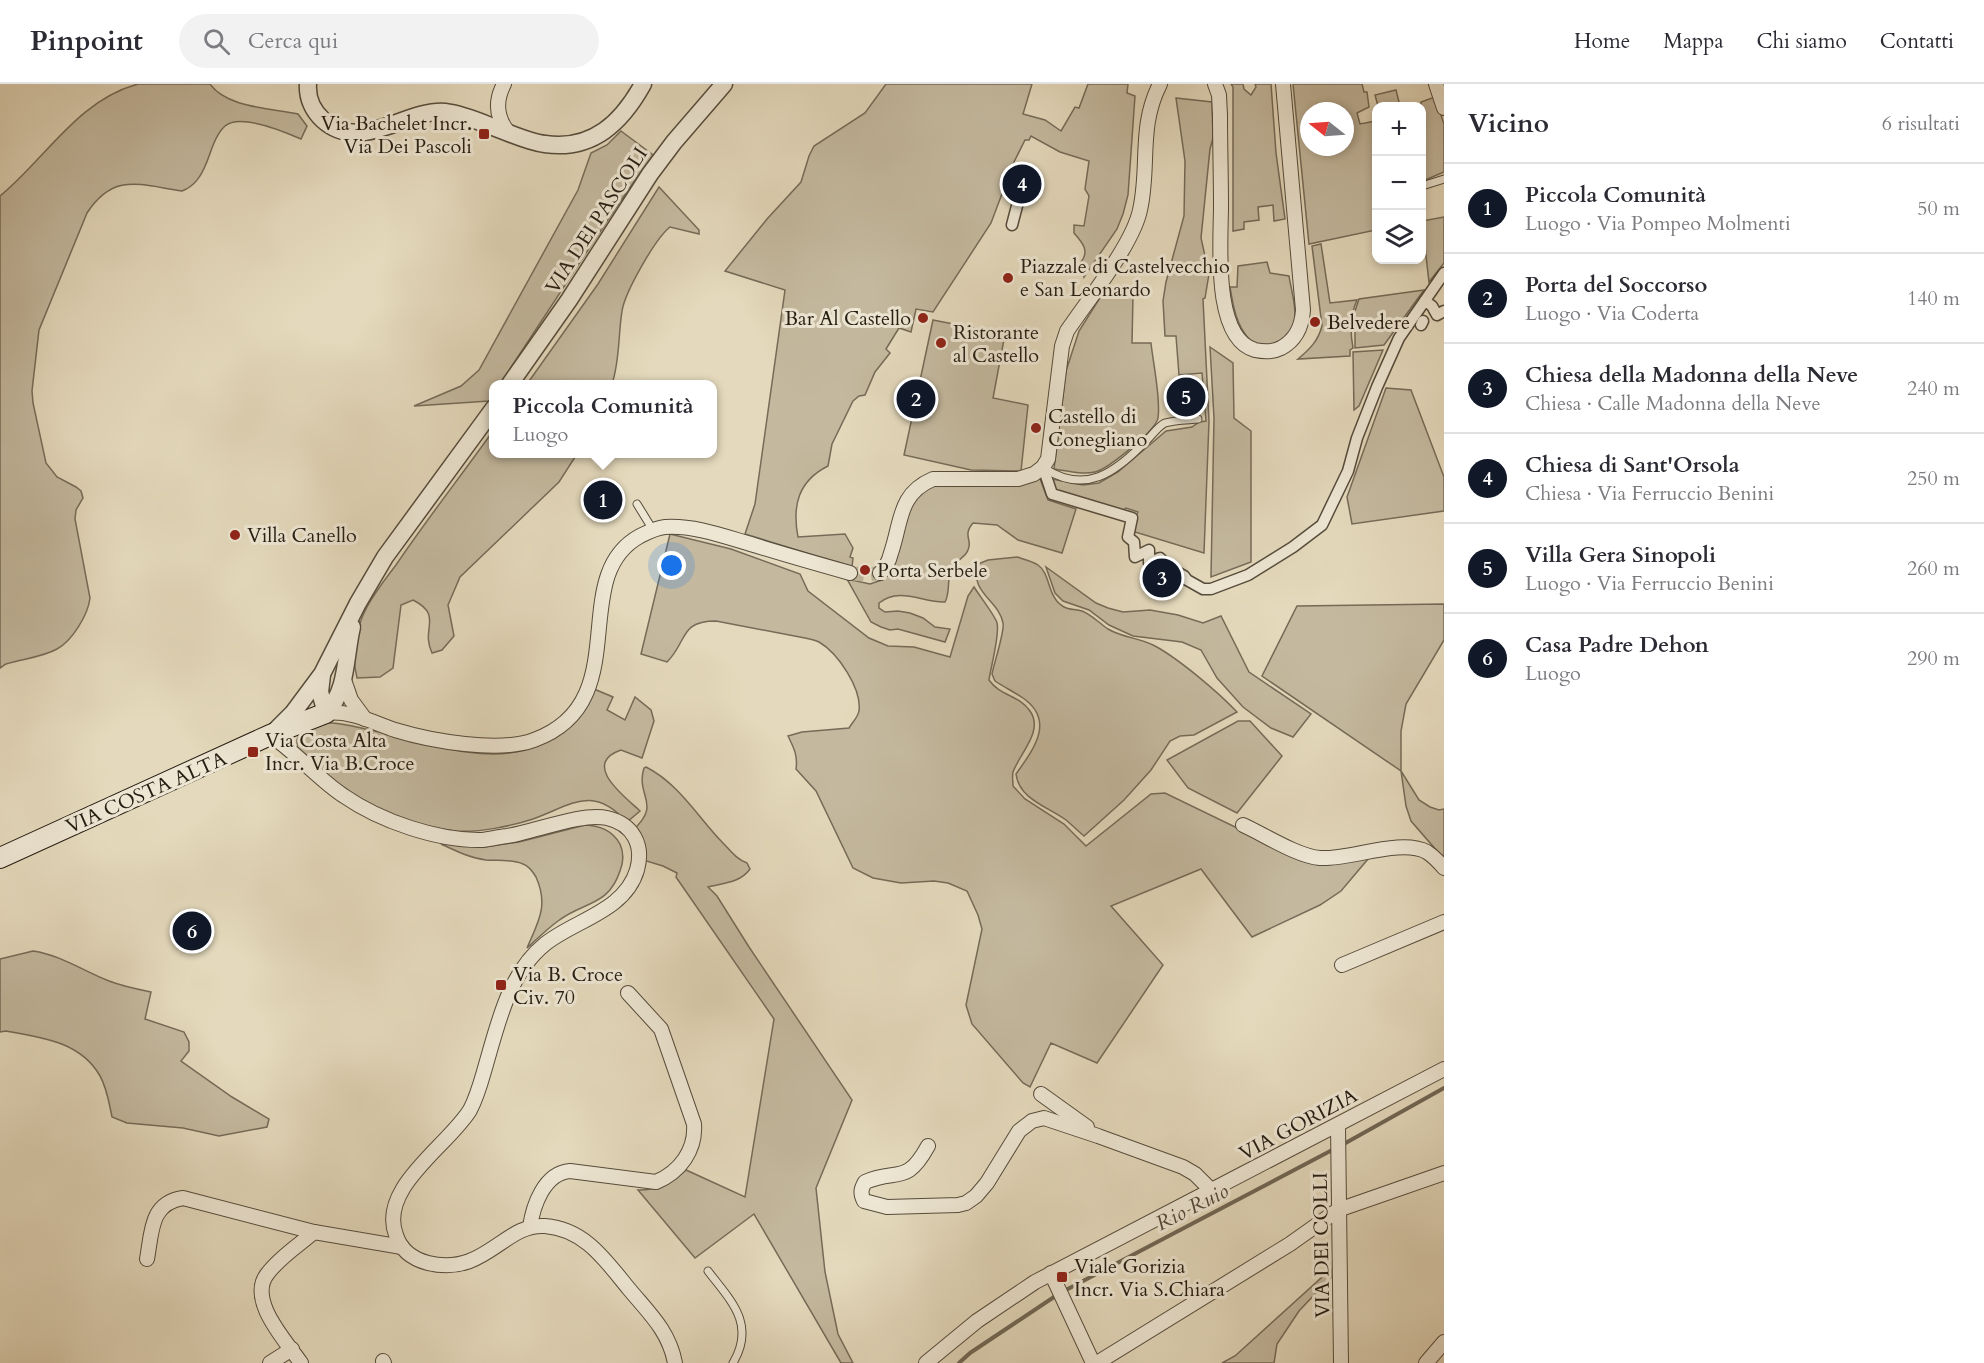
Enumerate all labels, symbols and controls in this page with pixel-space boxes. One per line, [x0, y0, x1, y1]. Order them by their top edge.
search box [179, 14, 599, 68]
text: Pinpoint [30, 22, 143, 60]
icon: search [200, 25, 233, 58]
text: Cerca qui [248, 26, 338, 56]
text: Home [1574, 27, 1630, 56]
text: Mappa [1663, 27, 1724, 56]
text: Chi siamo [1757, 27, 1847, 56]
text: Contatti [1880, 27, 1954, 56]
north arrow [1300, 102, 1354, 156]
map controls [1372, 102, 1426, 264]
button: + [1372, 102, 1426, 156]
text: Vicino [1468, 106, 1549, 141]
place label: Via Bachelet Incr. Via Dei Pascoli [321, 110, 472, 160]
text: 6 risultati [1882, 110, 1960, 137]
marker: Via Bachelet Incr. Via Dei Pascoli [477, 127, 491, 141]
street label: VIA DEI PASCOLI [539, 142, 654, 299]
button: − [1372, 156, 1426, 210]
pin: 4 [1002, 162, 1042, 206]
text: Piccola Comunità [1525, 180, 1706, 210]
text: 1 [1482, 195, 1493, 222]
text: 50 m [1917, 195, 1960, 222]
button: layers [1372, 210, 1426, 264]
text: Luogo · Via Pompeo Molmenti [1525, 210, 1791, 237]
place label: Piazzale di Castelvecchio e San Leonardo [1020, 253, 1230, 303]
text: Porta del Soccorso [1525, 270, 1707, 300]
marker: Piazzale di Castelvecchio e San Leonardo [1001, 271, 1015, 285]
text: 2 [1482, 285, 1493, 312]
text: 140 m [1907, 285, 1960, 312]
text: Luogo · Via Coderta [1525, 300, 1699, 327]
place label: Bar Al Castello [784, 305, 911, 332]
place label: Belvedere [1327, 309, 1410, 336]
marker: Bar Al Castello [916, 311, 930, 325]
marker: Belvedere [1308, 315, 1322, 329]
place label: Ristorante al Castello [953, 319, 1039, 369]
marker: Ristorante al Castello [934, 336, 948, 350]
text: Chiesa della Madonna della Neve [1525, 360, 1858, 390]
pin: 5 [1166, 374, 1206, 420]
text: 3 [1482, 375, 1493, 402]
text: 240 m [1907, 375, 1960, 402]
pin: 2 [896, 376, 936, 422]
popup [489, 380, 717, 458]
text: Chiesa · Calle Madonna della Neve [1525, 390, 1821, 417]
text: Piccola Comunità [512, 391, 694, 421]
place label: Castello di Conegliano [1048, 403, 1147, 453]
text: Luogo [512, 421, 568, 448]
marker: Castello di Conegliano [1029, 421, 1043, 435]
text: Chiesa di Sant'Orsola [1525, 450, 1740, 480]
text: 4 [1482, 465, 1493, 492]
text: 250 m [1907, 465, 1960, 492]
pin: 1 [584, 478, 622, 522]
text: Chiesa · Via Ferruccio Benini [1525, 480, 1774, 507]
place label: Villa Canello [247, 522, 357, 549]
marker: Villa Canello [228, 528, 242, 542]
text: Villa Gera Sinopoli [1525, 540, 1716, 570]
your location [657, 551, 686, 580]
text: 5 [1482, 555, 1493, 582]
text: 260 m [1907, 555, 1960, 582]
pin: 3 [1142, 556, 1182, 600]
place label: Porta Serbele [877, 557, 988, 584]
marker: Porta Serbele [858, 563, 872, 577]
text: Luogo · Via Ferruccio Benini [1525, 570, 1774, 597]
text: Casa Padre Dehon [1525, 630, 1709, 660]
text: 6 [1482, 645, 1493, 672]
text: 290 m [1907, 645, 1960, 672]
text: Luogo [1525, 660, 1581, 687]
place label: Via Costa Alta Incr. Via B.Croce [265, 727, 415, 777]
street label: VIA COSTA ALTA [62, 745, 232, 840]
marker: Via Costa Alta Incr. Via B.Croce [246, 745, 260, 759]
pin: 6 [172, 908, 212, 954]
place label: Via B. Croce Civ. 70 [513, 961, 623, 1011]
marker: Via B. Croce Civ. 70 [494, 978, 508, 992]
street label: VIA GORIZIA [1234, 1082, 1363, 1167]
street label: VIA DEI COLLI [1307, 1172, 1336, 1318]
water label: Rio Ruio [1151, 1177, 1234, 1238]
place label: Viale Gorizia Incr. Via S.Chiara [1074, 1253, 1225, 1303]
marker: Viale Gorizia Incr. Via S.Chiara [1055, 1270, 1069, 1284]

